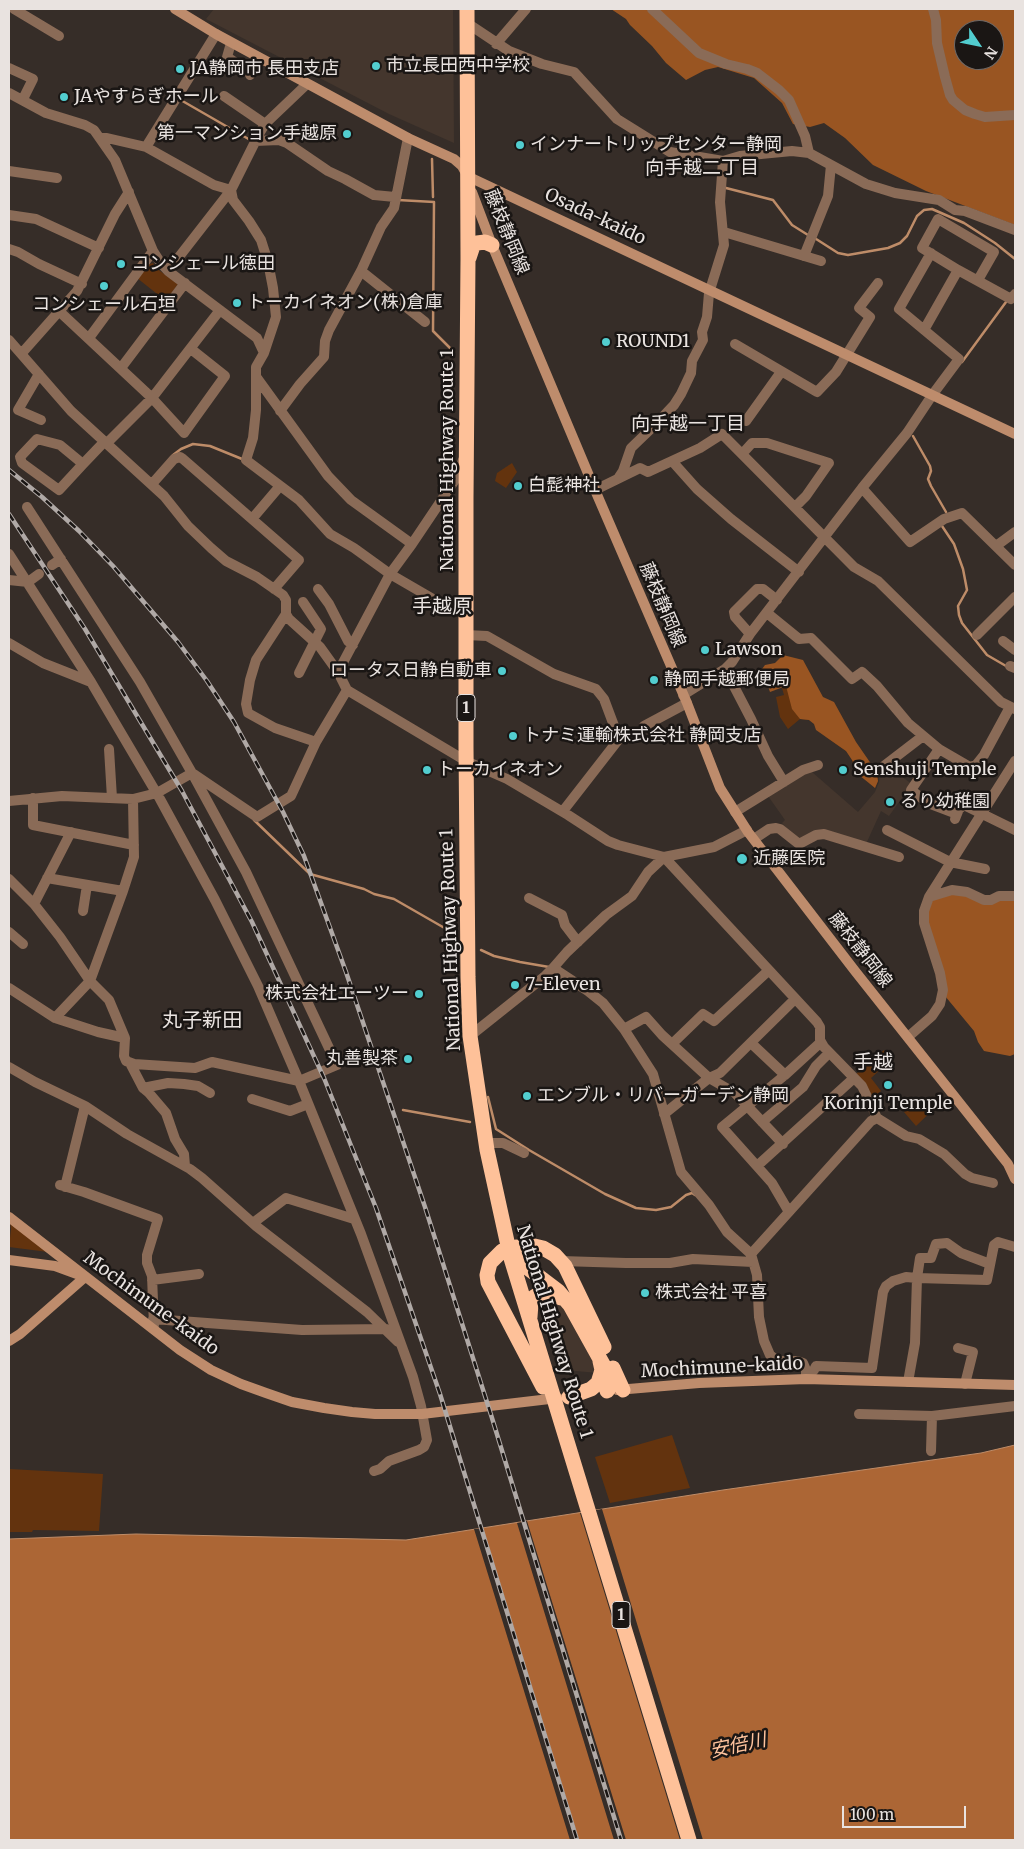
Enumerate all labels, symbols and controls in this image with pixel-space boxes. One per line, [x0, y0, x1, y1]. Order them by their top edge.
north arrow [954, 20, 1004, 70]
text: N [980, 43, 1001, 62]
place label: 市立長田西中学校 [386, 55, 530, 77]
place label: JA静岡市 長田支店 [190, 58, 339, 80]
marker: 市立長田西中学校 [370, 60, 382, 72]
marker: JA静岡市 長田支店 [174, 63, 186, 75]
place label: JAやすらぎホール [74, 86, 219, 108]
marker: JAやすらぎホール [58, 91, 70, 103]
place label: 第一マンション手越原 [157, 123, 337, 145]
marker: 第一マンション手越原 [341, 128, 353, 140]
place label: インナートリップセンター静岡 [530, 134, 782, 156]
marker: インナートリップセンター静岡 [514, 139, 526, 151]
district label: 向手越二丁目 [645, 158, 759, 180]
street label: Osada-kaido [541, 184, 649, 250]
street label: 藤枝静岡線 [479, 186, 533, 278]
place label: コンシェール徳田 [131, 253, 275, 275]
marker: コンシェール徳田 [115, 258, 127, 270]
marker: コンシェール石垣 [98, 280, 110, 292]
place label: トーカイネオン(株)倉庫 [247, 292, 442, 314]
place label: コンシェール石垣 [32, 294, 176, 316]
marker: トーカイネオン(株)倉庫 [231, 297, 243, 309]
place label: ROUND1 [616, 331, 690, 353]
marker: ROUND1 [600, 336, 612, 348]
street label: National Highway Route 1 [437, 349, 459, 571]
district label: 向手越一丁目 [631, 414, 745, 436]
place label: 白髭神社 [528, 475, 600, 497]
marker: 白髭神社 [512, 480, 524, 492]
street label: 藤枝静岡線 [634, 559, 690, 651]
district label: 手越原 [412, 595, 472, 619]
place label: Lawson [715, 639, 783, 661]
marker: Lawson [699, 644, 711, 656]
place label: ロータス日静自動車 [330, 660, 492, 682]
marker: ロータス日静自動車 [496, 665, 508, 677]
place label: 静岡手越郵便局 [664, 669, 790, 691]
marker: 静岡手越郵便局 [648, 674, 660, 686]
road number: 1 [457, 694, 475, 721]
place label: トナミ運輸株式会社 静岡支店 [523, 725, 761, 747]
marker: トナミ運輸株式会社 静岡支店 [507, 730, 519, 742]
place label: トーカイネオン [437, 759, 563, 781]
place label: Senshuji Temple [853, 759, 996, 781]
marker: トーカイネオン [421, 764, 433, 776]
marker: Senshuji Temple [837, 764, 849, 776]
place label: るり幼稚園 [900, 791, 990, 813]
marker: るり幼稚園 [884, 796, 896, 808]
street label: National Highway Route 1 [436, 829, 466, 1051]
place label: 近藤医院 [753, 848, 825, 870]
marker: 近藤医院 [735, 852, 749, 866]
street label: 藤枝静岡線 [824, 908, 896, 992]
place label: 7-Eleven [525, 974, 601, 996]
marker: 7-Eleven [509, 979, 521, 991]
place label: 株式会社エーツー [265, 983, 409, 1005]
marker: 株式会社エーツー [413, 988, 425, 1000]
district label: 丸子新田 [162, 1009, 242, 1033]
place label: 丸善製茶 [326, 1048, 398, 1070]
district label: 手越 [853, 1051, 893, 1075]
marker: 丸善製茶 [402, 1053, 414, 1065]
marker: Korinji Temple [882, 1079, 894, 1091]
place label: エンブル・リバーガーデン静岡 [537, 1085, 789, 1107]
marker: エンブル・リバーガーデン静岡 [521, 1090, 533, 1102]
place label: Korinji Temple [824, 1093, 952, 1115]
street label: National Highway Route 1 [511, 1223, 597, 1441]
street label: Mochimune-kaido [79, 1248, 223, 1360]
place label: 株式会社 平喜 [655, 1282, 767, 1304]
marker: 株式会社 平喜 [639, 1287, 651, 1299]
street label: Mochimune-kaido [640, 1353, 804, 1383]
road number: 1 [612, 1602, 630, 1628]
water label: 安倍川 [708, 1729, 768, 1763]
scale bar [844, 1796, 968, 1828]
text: 100 m [850, 1805, 894, 1824]

